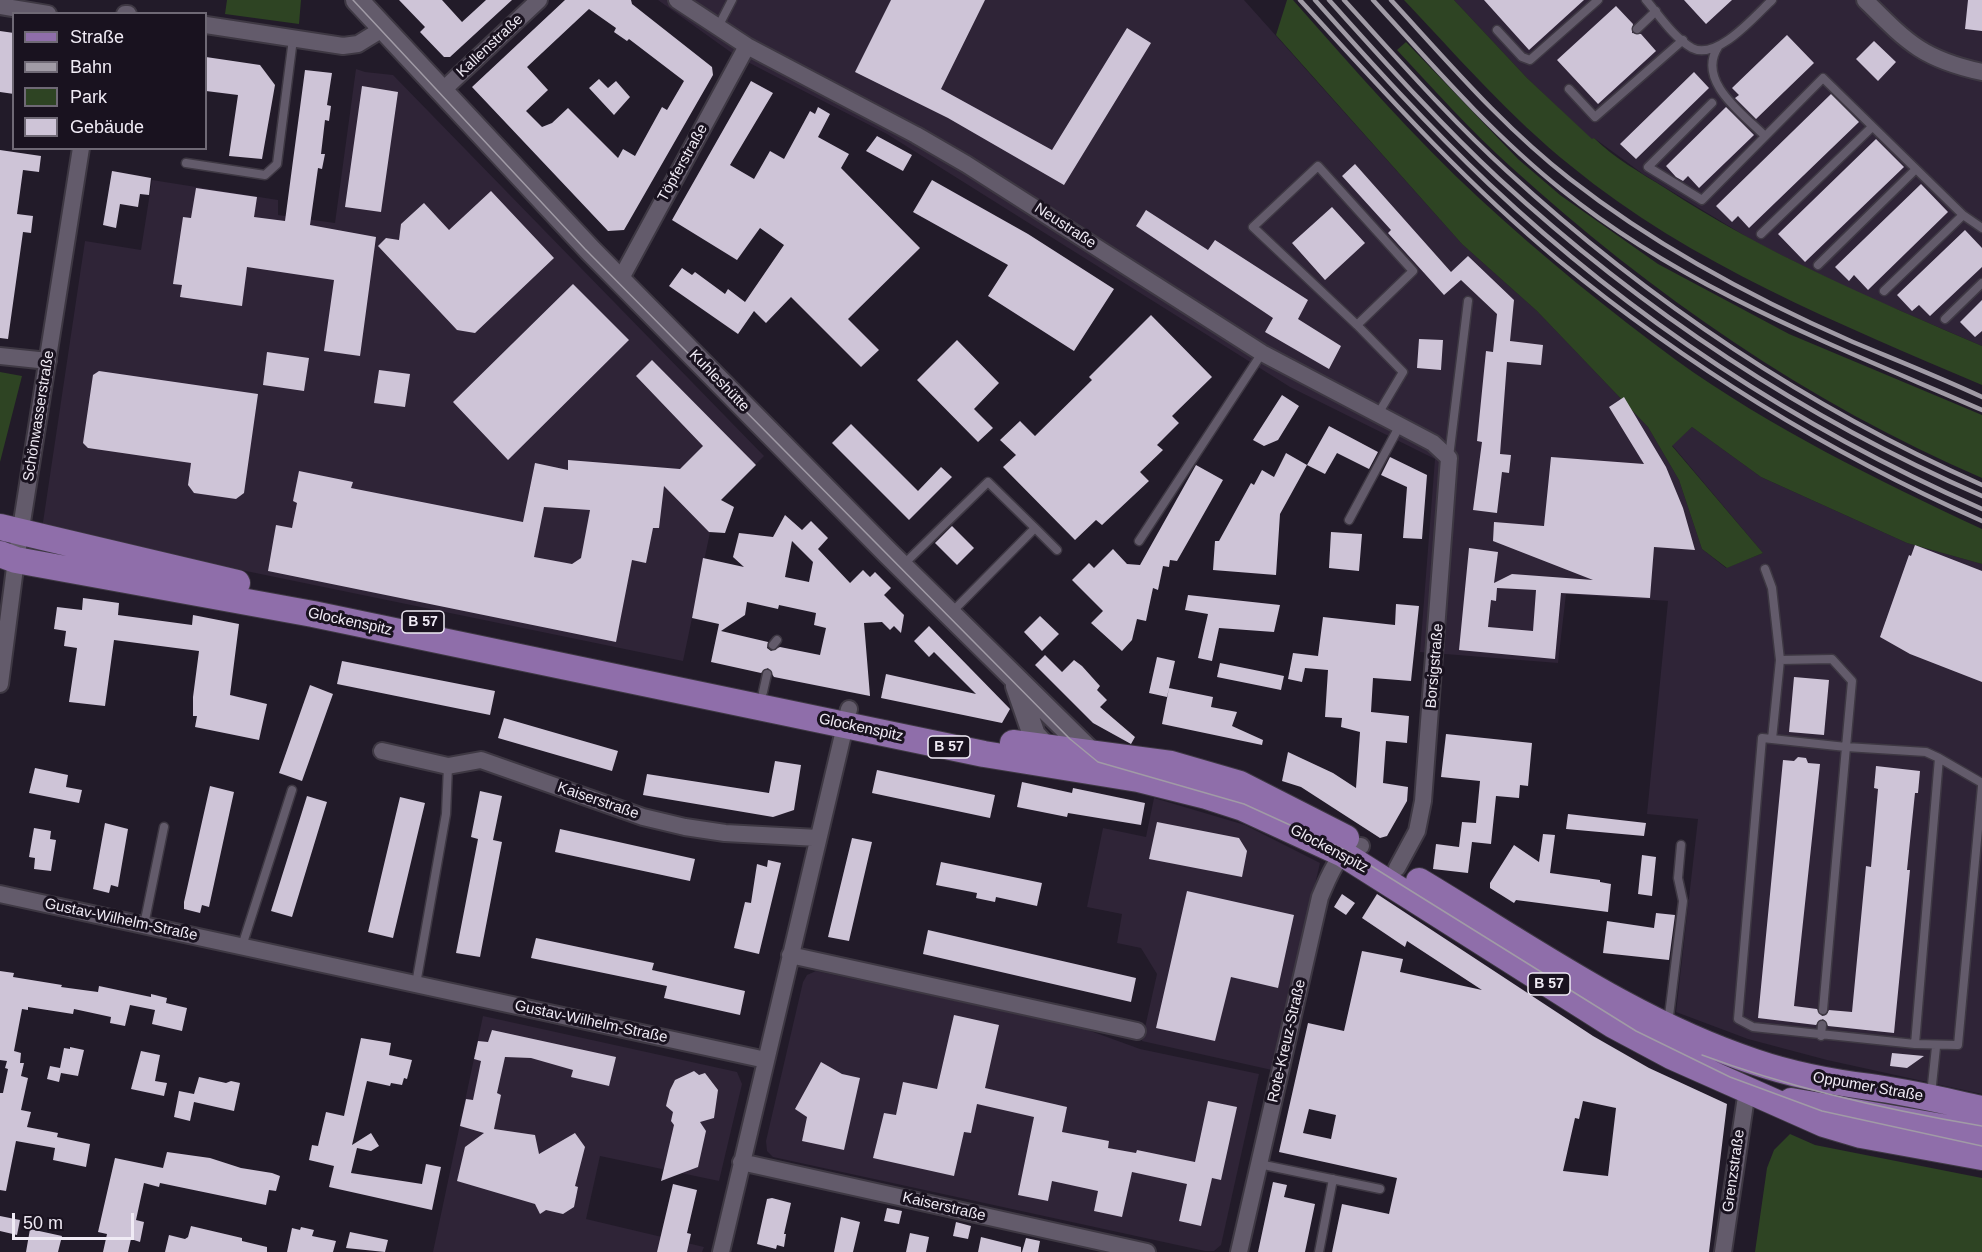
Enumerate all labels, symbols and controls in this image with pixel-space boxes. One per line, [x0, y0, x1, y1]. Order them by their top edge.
street label: Kallenstraße [453, 11, 527, 81]
legend [12, 12, 207, 150]
text: Straße [70, 27, 124, 47]
text: Bahn [70, 57, 112, 77]
text: Park [70, 87, 107, 107]
text: Gebäude [70, 117, 144, 137]
street label: Töpferstraße [654, 121, 712, 205]
street label: Neustraße [1031, 199, 1099, 253]
street label: Kuhleshütte [685, 346, 753, 416]
street label: Schönwasserstraße [20, 349, 58, 483]
street label: Glockenspitz [306, 604, 394, 640]
road number: B 57 [402, 611, 444, 633]
street label: Borsigstraße [1422, 623, 1448, 709]
street label: Glockenspitz [817, 710, 905, 746]
road number: B 57 [928, 736, 970, 758]
street label: Kaiserstraße [555, 779, 641, 823]
street label: Glockenspitz [1287, 821, 1371, 877]
street label: Gustav-Wilhelm-Straße [43, 895, 199, 945]
road number: B 57 [1528, 973, 1570, 995]
street label: Rote-Kreuz-Straße [1264, 978, 1310, 1104]
street label: Gustav-Wilhelm-Straße [513, 997, 669, 1047]
street label: Oppumer Straße [1811, 1068, 1925, 1106]
street label: Grenzstraße [1719, 1128, 1749, 1214]
street label: Kaiserstraße [901, 1189, 987, 1225]
scale bar [15, 1201, 136, 1239]
text: 50 m [23, 1213, 63, 1233]

